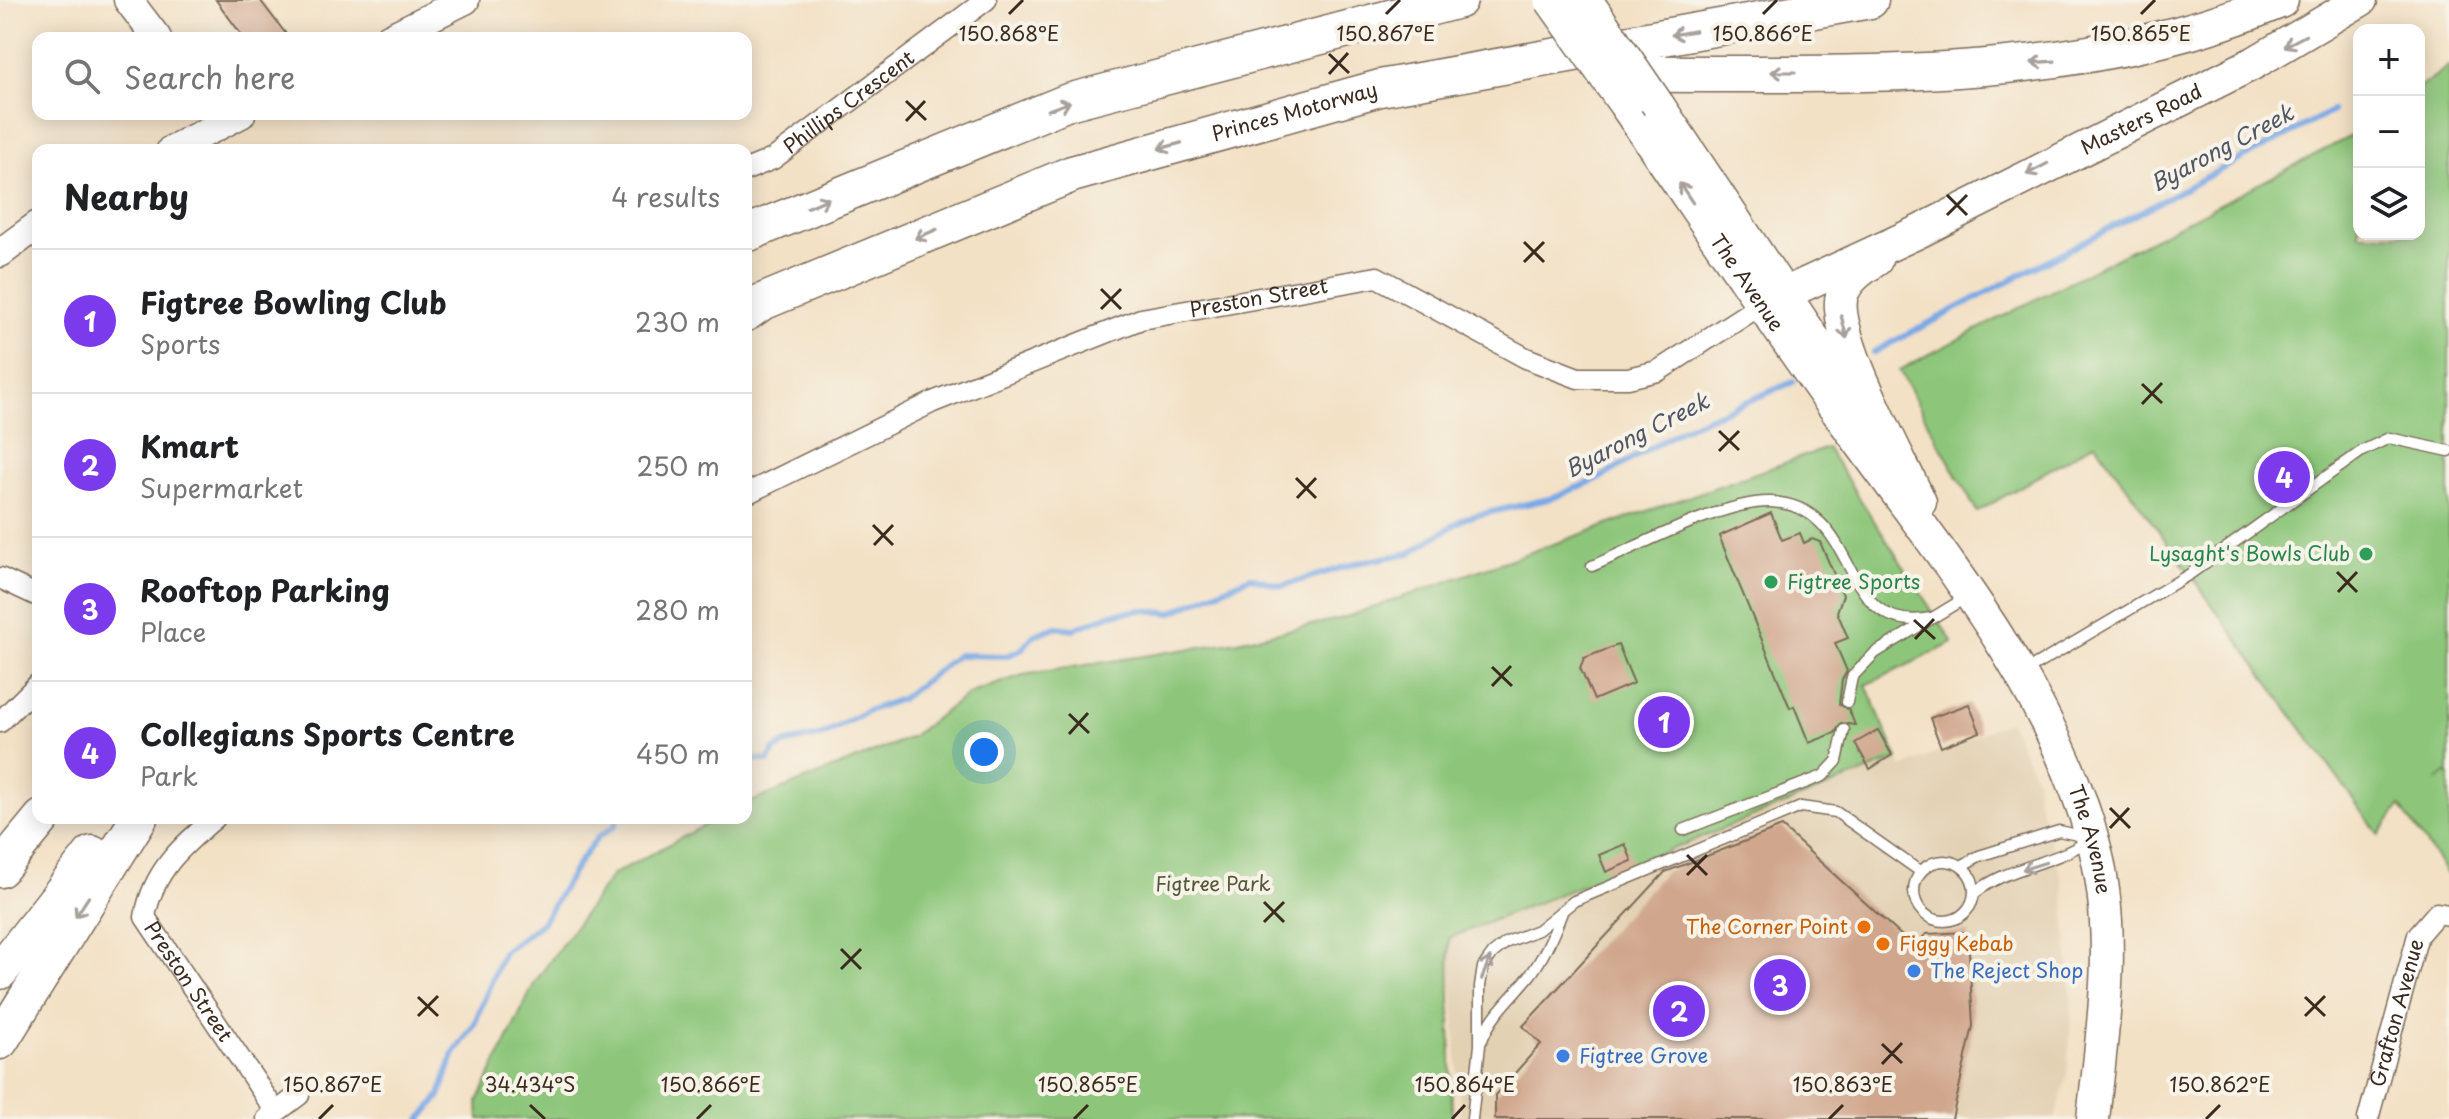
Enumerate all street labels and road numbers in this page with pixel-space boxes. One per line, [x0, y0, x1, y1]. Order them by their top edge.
street label: Phillips Crescent [776, 42, 920, 160]
street label: Princes Motorway [1208, 73, 1381, 148]
street label: Masters Road [2075, 76, 2207, 162]
street label: The Avenue [1704, 227, 1792, 337]
street label: Preston Street [1187, 270, 1330, 324]
street label: The Avenue [2062, 780, 2119, 896]
street label: Preston Street [138, 915, 241, 1047]
street label: Grafton Avenue [2361, 935, 2430, 1090]

